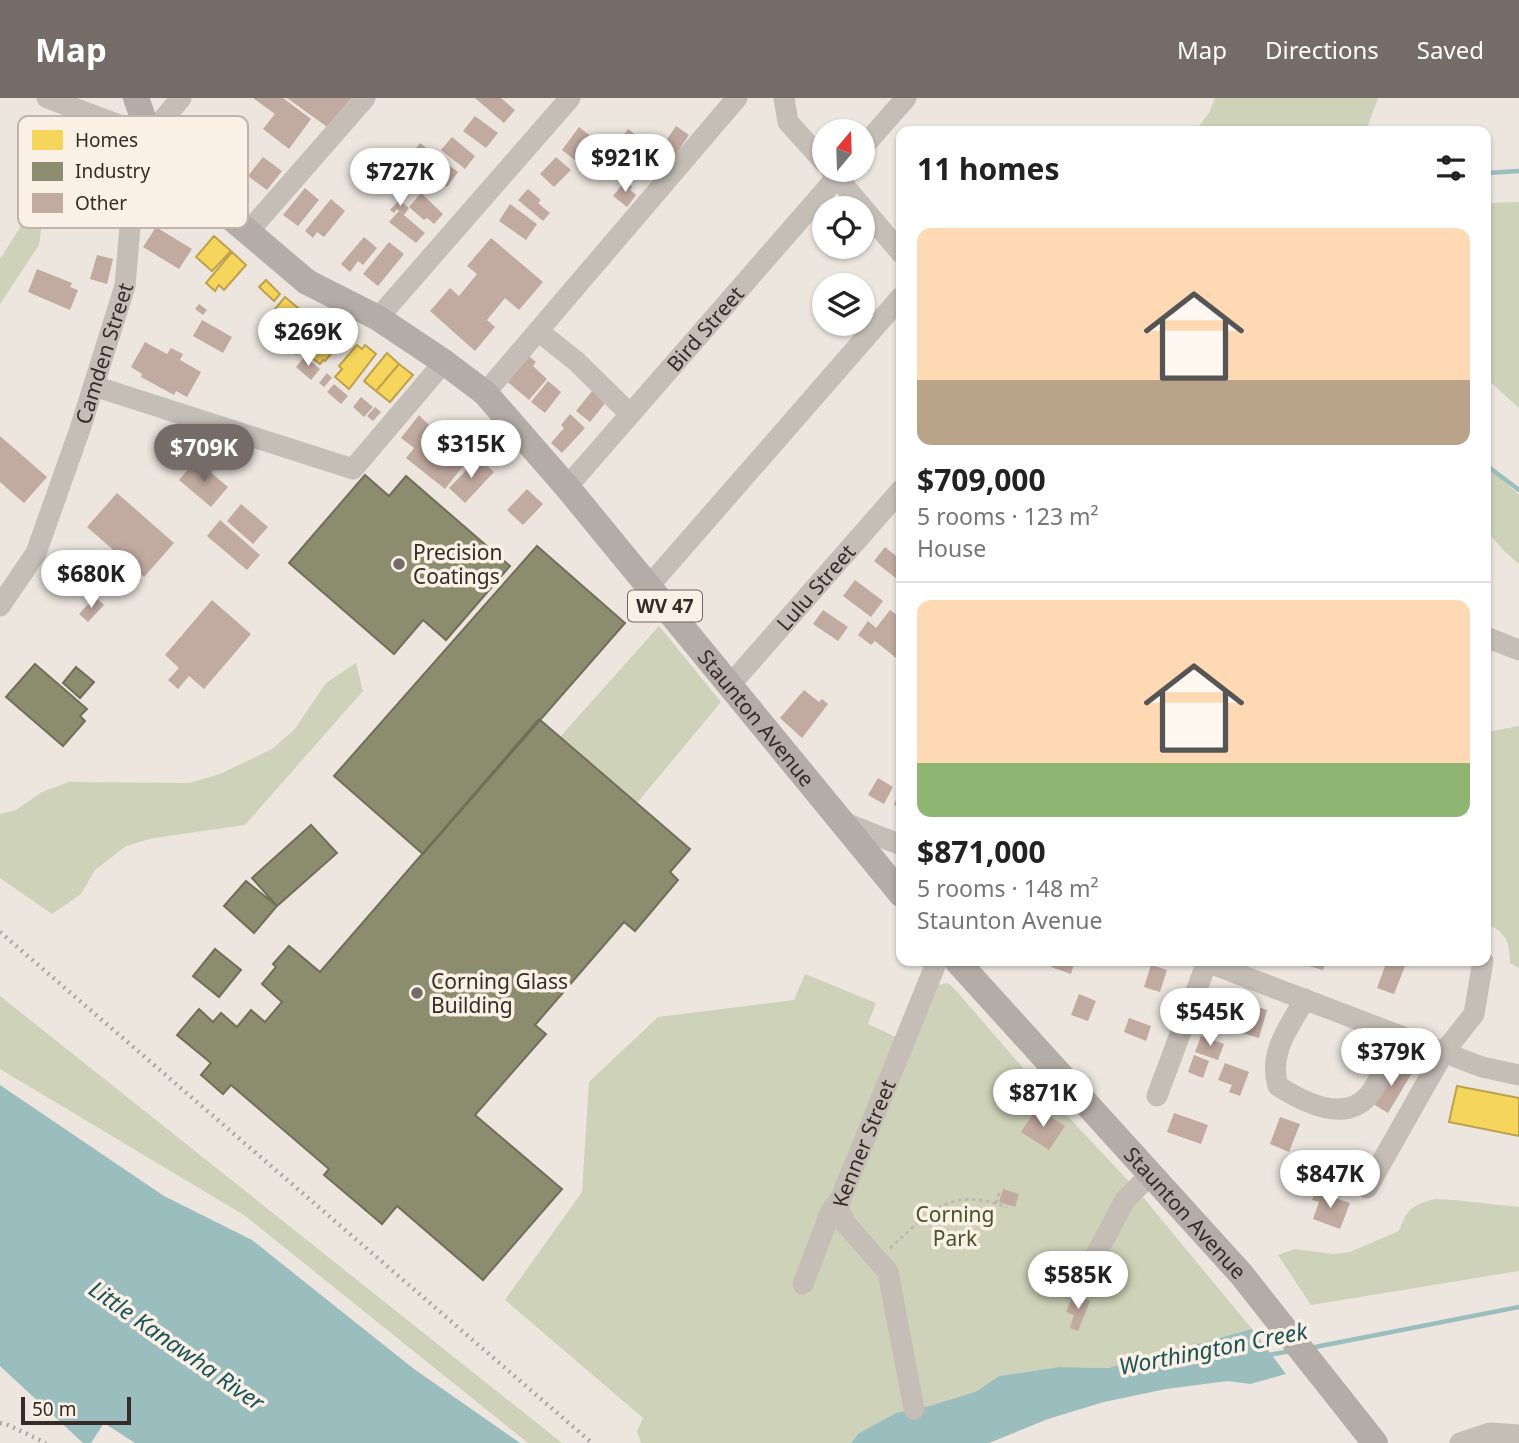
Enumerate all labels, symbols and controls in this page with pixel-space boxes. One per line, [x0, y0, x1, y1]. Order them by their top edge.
text: Map [35, 27, 107, 72]
text: Map [1177, 33, 1227, 66]
text: Directions [1265, 33, 1379, 66]
text: Saved [1417, 33, 1484, 66]
legend [18, 116, 248, 228]
north arrow [812, 119, 875, 182]
map controls [812, 119, 875, 336]
text: Homes [75, 127, 138, 153]
pin: $921K [576, 134, 674, 194]
text: $921K [591, 141, 659, 173]
pin: $727K [351, 148, 449, 208]
text: 11 homes [917, 148, 1060, 189]
icon: filters [1432, 149, 1470, 187]
text: $727K [366, 155, 434, 187]
text: Industry [75, 158, 150, 184]
text: Other [75, 190, 127, 216]
button: locate [812, 196, 875, 259]
button: layers [812, 273, 875, 336]
icon: home [1131, 273, 1257, 399]
street label: Camden Street [68, 279, 139, 427]
street label: Bird Street [660, 280, 750, 377]
pin: $269K [259, 308, 357, 368]
text: $269K [274, 315, 342, 347]
pin: $315K [422, 420, 520, 480]
pin: $709K [155, 424, 253, 484]
text: $315K [437, 427, 505, 459]
text: $709K [170, 431, 238, 463]
text: $709,000 [917, 459, 1046, 500]
text: 5 rooms · 123 m² [917, 500, 1099, 532]
text: House [917, 532, 986, 564]
place label: Precision Coatings [413, 538, 502, 590]
street label: Lulu Street [770, 538, 862, 637]
pin: $680K [42, 550, 140, 610]
marker: Precision Coatings [391, 556, 407, 572]
text: $680K [57, 557, 125, 589]
road number: WV 47 [628, 590, 702, 622]
street label: Staunton Avenue [692, 643, 821, 792]
icon: home [1131, 645, 1257, 771]
text: $871,000 [917, 831, 1046, 872]
text: 5 rooms · 148 m² [917, 872, 1099, 904]
text: Staunton Avenue [917, 904, 1102, 936]
place label: Corning Glass Building [431, 967, 568, 1019]
marker: Corning Glass Building [409, 985, 425, 1001]
pin: $545K [1161, 988, 1259, 1048]
text: $545K [1176, 995, 1244, 1027]
pin: $379K [1342, 1028, 1440, 1088]
text: $379K [1357, 1035, 1425, 1067]
pin: $871K [994, 1070, 1092, 1129]
street label: Kenner Street [826, 1075, 902, 1209]
text: $871K [1009, 1076, 1077, 1108]
street label: Staunton Avenue [1118, 1141, 1253, 1285]
pin: $847K [1281, 1150, 1379, 1210]
text: $847K [1296, 1157, 1364, 1189]
park label: Corning Park [916, 1200, 994, 1252]
pin: $585K [1029, 1252, 1127, 1311]
text: $585K [1044, 1258, 1112, 1290]
water label: Little Kanawha River [83, 1272, 272, 1418]
water label: Worthington Creek [1116, 1314, 1312, 1382]
scale bar [21, 1394, 131, 1426]
text: 50 m [32, 1396, 76, 1422]

